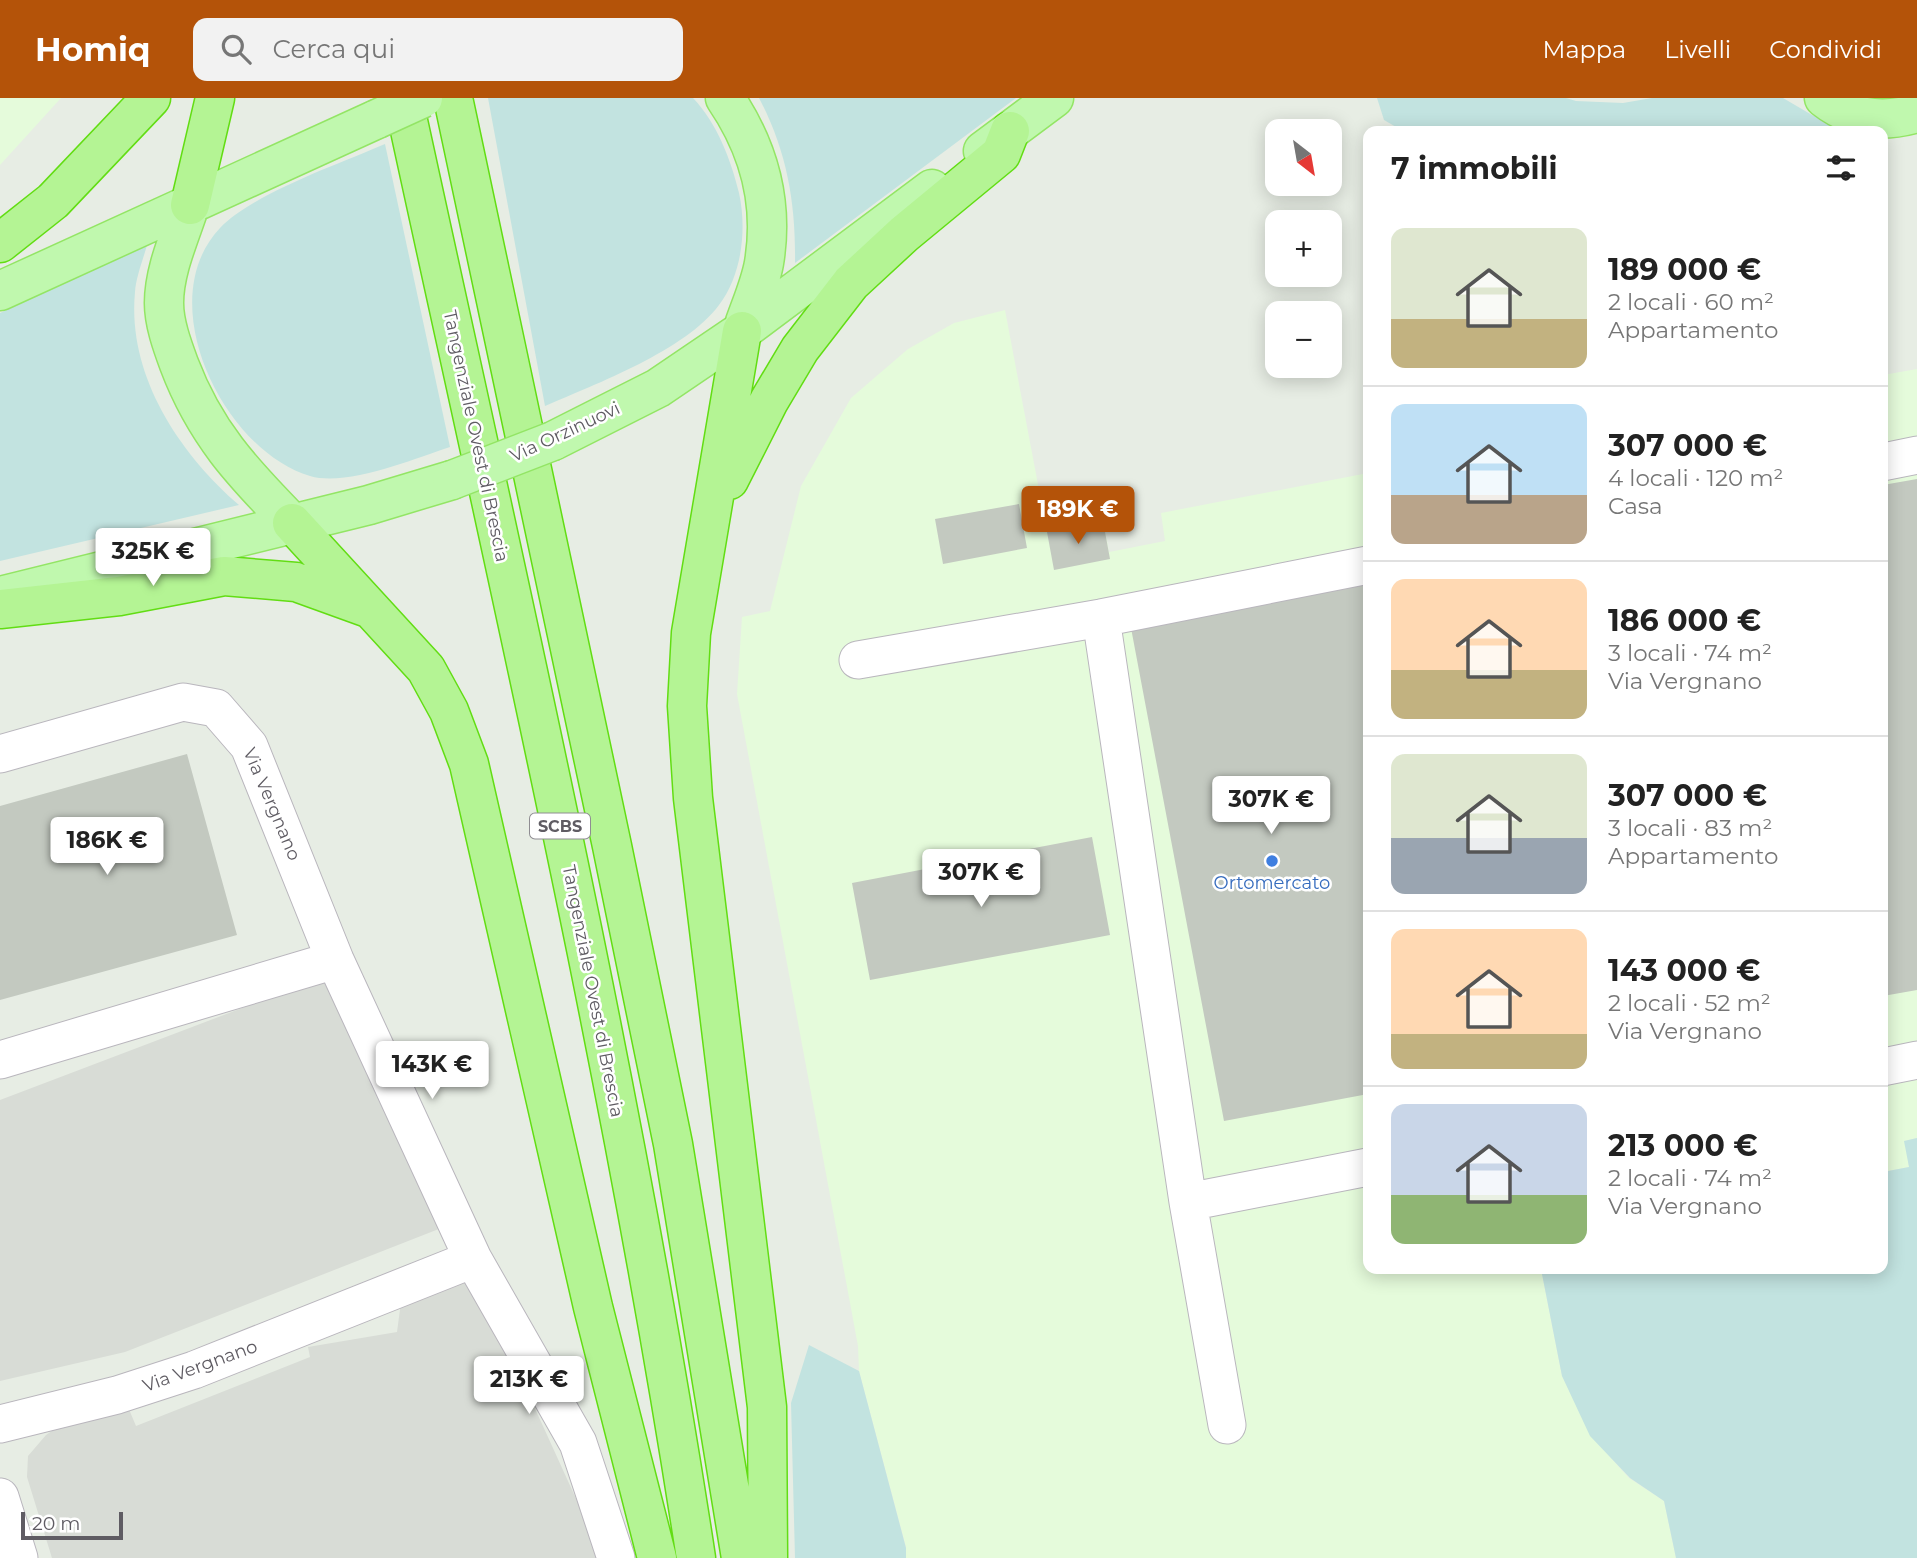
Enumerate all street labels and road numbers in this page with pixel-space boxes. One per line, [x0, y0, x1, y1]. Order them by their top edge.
street label: Tangenziale Ovest di Brescia [439, 308, 513, 564]
street label: Via Orzinuovi [507, 397, 623, 467]
street label: Via Vergnano [238, 744, 306, 864]
road number: SCBS [530, 814, 590, 838]
street label: Tangenziale Ovest di Brescia [558, 863, 628, 1119]
street label: Via Vergnano [140, 1335, 260, 1397]

